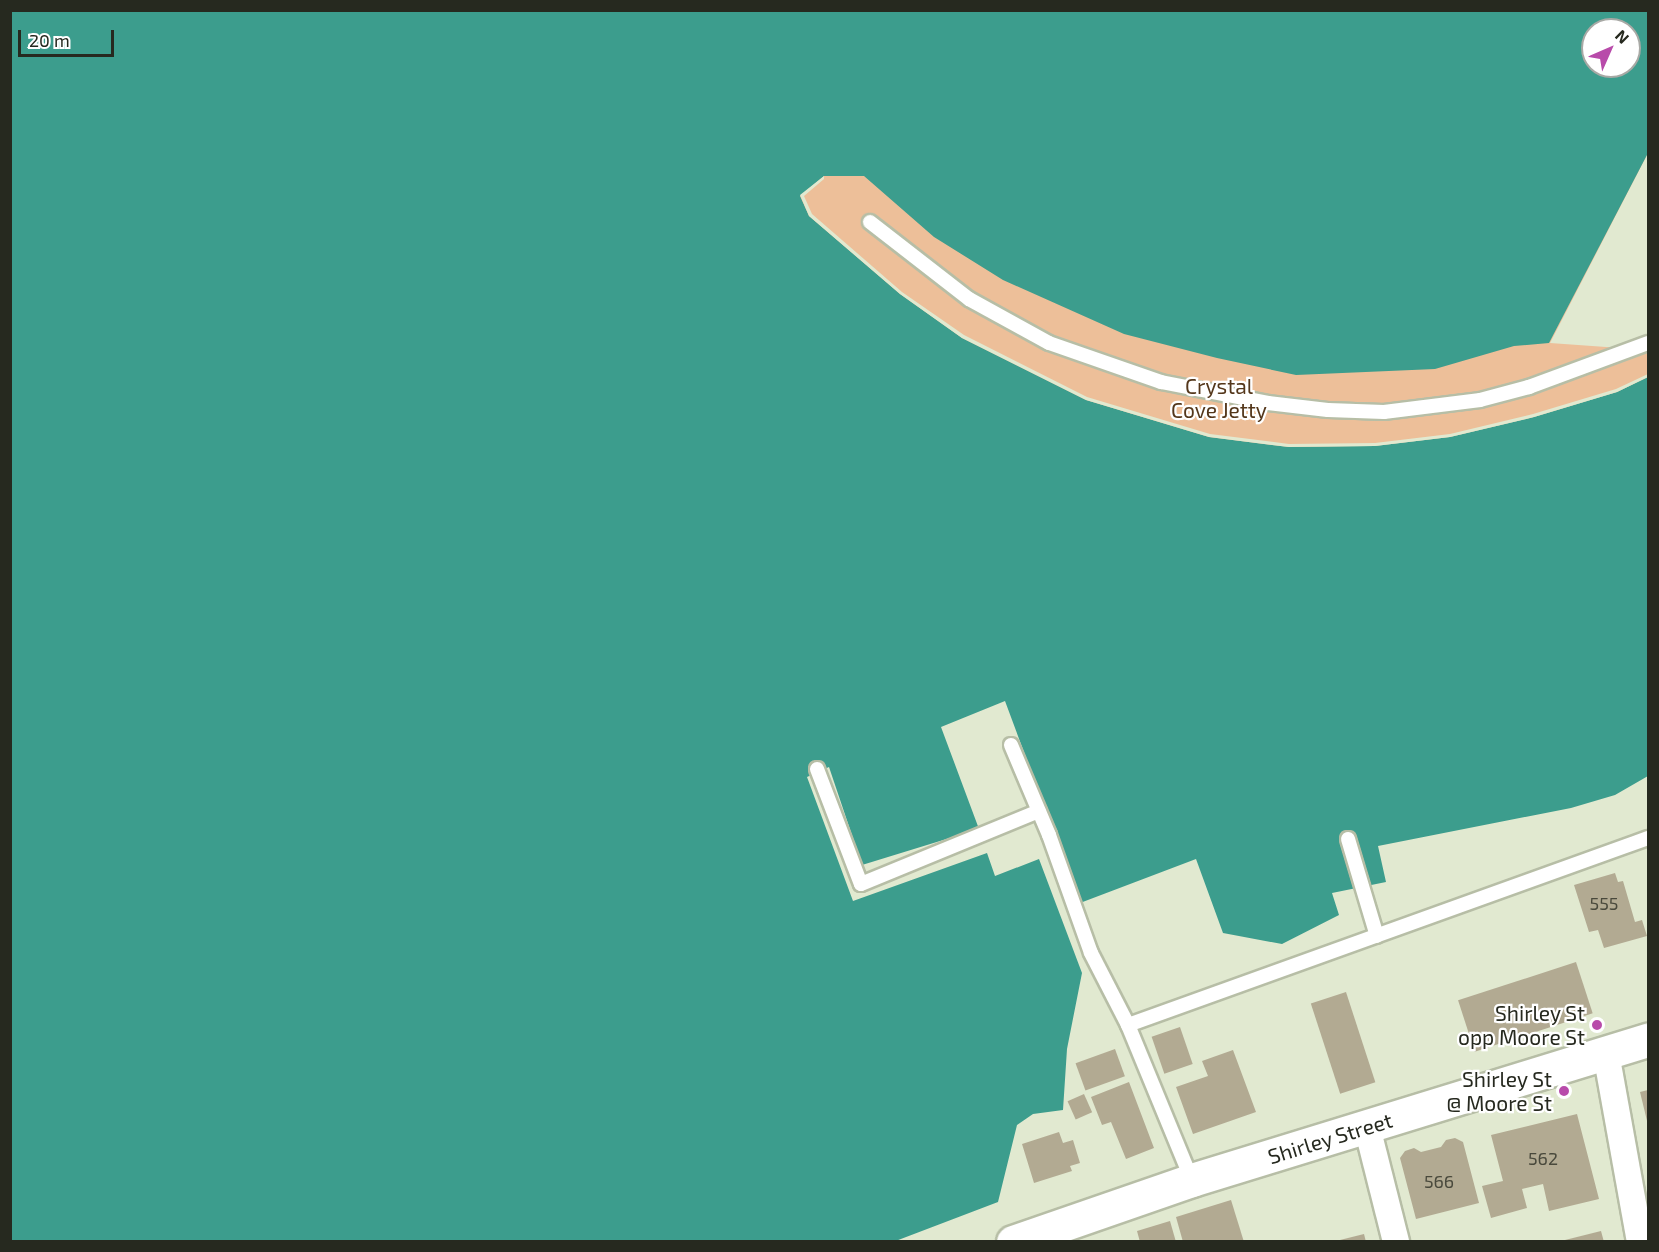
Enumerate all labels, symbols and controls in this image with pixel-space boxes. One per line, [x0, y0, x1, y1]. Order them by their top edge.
scale bar [21, 18, 117, 56]
north arrow [1581, 18, 1641, 78]
text: N [1612, 26, 1633, 47]
text: 20 m [29, 29, 70, 51]
park label: Crystal Cove Jetty [1171, 373, 1267, 423]
house number: 555 [1590, 892, 1618, 914]
place label: Shirley St opp Moore St [1458, 1000, 1585, 1050]
marker: Shirley St opp Moore St [1590, 1018, 1604, 1032]
place label: Shirley St @ Moore St [1446, 1066, 1552, 1116]
marker: Shirley St @ Moore St [1557, 1084, 1571, 1098]
street label: Shirley Street [1265, 1107, 1395, 1169]
house number: 562 [1528, 1147, 1558, 1169]
house number: 566 [1424, 1170, 1454, 1192]

